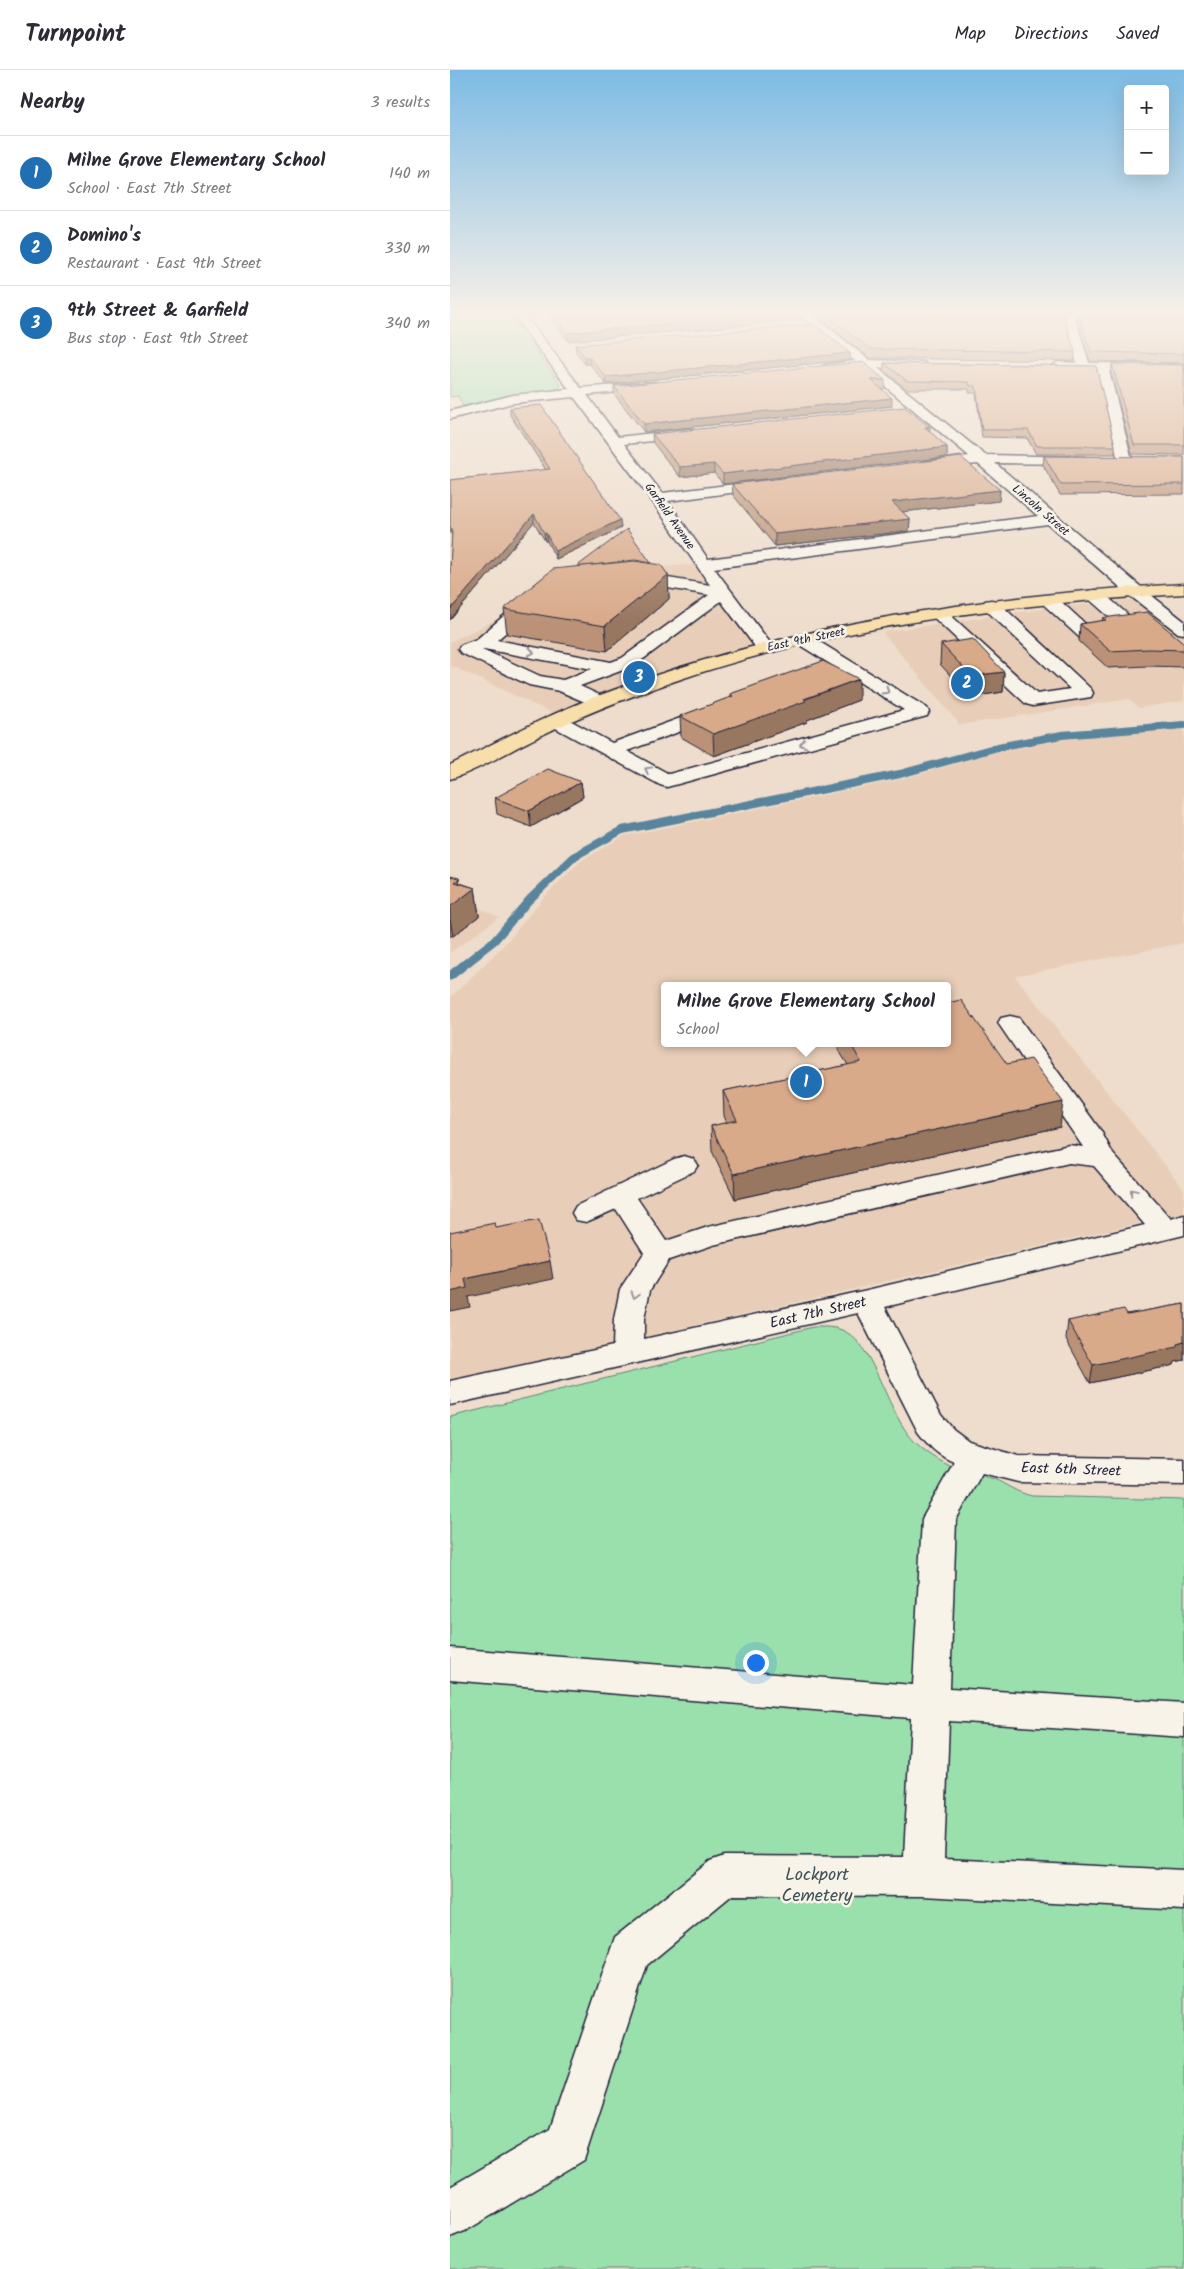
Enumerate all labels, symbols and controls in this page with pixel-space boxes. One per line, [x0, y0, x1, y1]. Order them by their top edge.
text: Turnpoint [25, 15, 126, 54]
text: Map [954, 20, 986, 49]
text: Directions [1014, 20, 1088, 49]
text: Saved [1116, 20, 1159, 49]
map controls [1124, 85, 1169, 175]
button: + [1124, 85, 1169, 130]
text: Nearby [20, 86, 85, 119]
text: 3 results [371, 90, 430, 115]
button: − [1124, 130, 1169, 175]
text: Milne Grove Elementary School [67, 146, 325, 176]
text: 1 [34, 161, 38, 186]
text: 140 m [389, 161, 430, 186]
text: School · East 7th Street [67, 176, 232, 201]
text: Domino's [67, 221, 141, 251]
text: 2 [31, 236, 41, 261]
text: 330 m [385, 236, 430, 261]
text: Restaurant · East 9th Street [67, 251, 262, 276]
text: 9th Street & Garfield [67, 296, 248, 326]
text: 3 [32, 311, 40, 336]
text: 340 m [385, 311, 430, 336]
text: Bus stop · East 9th Street [67, 326, 249, 351]
street label: Garfield Avenue [640, 479, 700, 554]
street label: Lincoln Street [1008, 480, 1074, 541]
street label: East 9th Street [765, 622, 847, 657]
one-way arrow [527, 646, 535, 657]
pin: 3 [623, 658, 655, 696]
pin: 2 [951, 664, 983, 702]
one-way arrow [880, 684, 889, 694]
one-way arrow [798, 738, 807, 749]
one-way arrow [644, 766, 653, 776]
popup [661, 982, 951, 1047]
text: Milne Grove Elementary School [677, 987, 935, 1017]
text: School [677, 1017, 719, 1042]
pin: 1 [790, 1063, 822, 1101]
one-way arrow [1130, 1189, 1139, 1198]
one-way arrow [630, 1290, 640, 1299]
street label: East 7th Street [767, 1290, 869, 1336]
street label: East 6th Street [1020, 1456, 1122, 1484]
your location [743, 1650, 769, 1676]
park label: Lockport Cemetery [782, 1861, 853, 1911]

